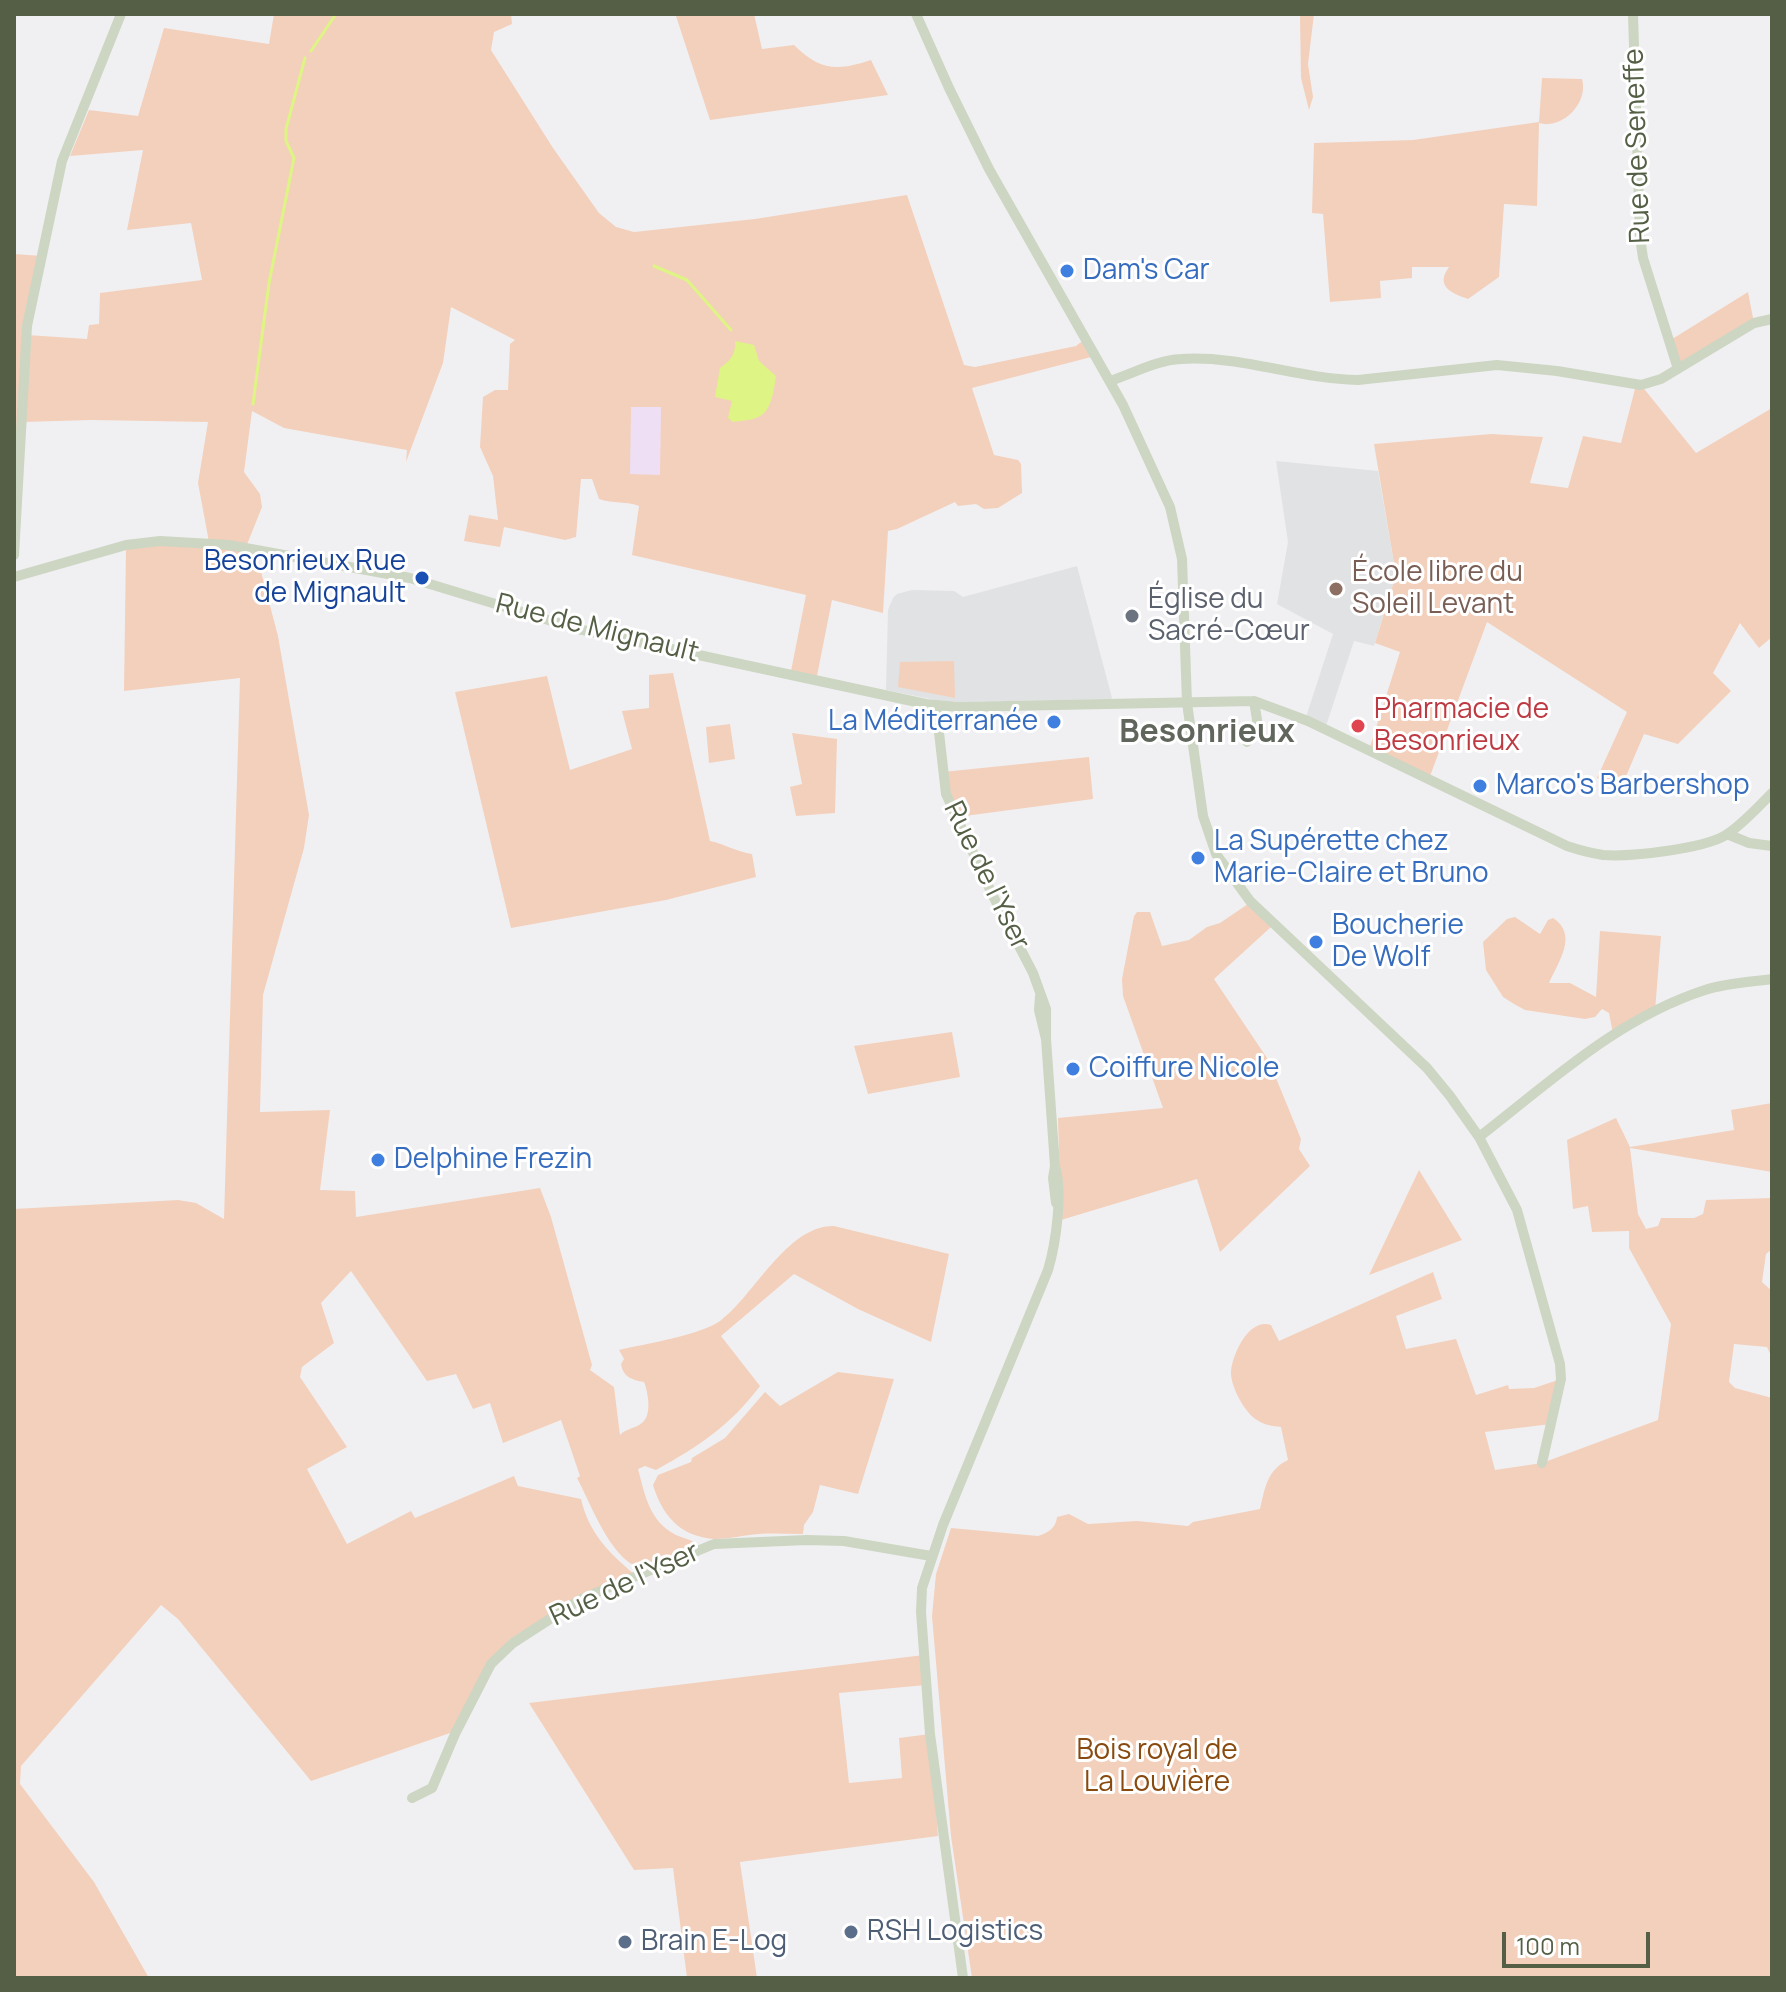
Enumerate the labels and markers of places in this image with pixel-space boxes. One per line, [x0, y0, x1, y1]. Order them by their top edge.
place label: Dam's Car [1083, 254, 1210, 288]
marker: Dam's Car [1058, 262, 1076, 280]
place label: Besonrieux Rue de Mignault [204, 545, 406, 611]
place label: École libre du Soleil Levant [1352, 556, 1523, 622]
marker: Besonrieux Rue de Mignault [413, 569, 431, 587]
marker: École libre du Soleil Levant [1327, 580, 1345, 598]
place label: Église du Sacré-Cœur [1148, 583, 1310, 649]
marker: Église du Sacré-Cœur [1123, 607, 1141, 625]
place label: Pharmacie de Besonrieux [1374, 693, 1549, 759]
place label: La Méditerranée [828, 705, 1038, 739]
marker: La Méditerranée [1045, 713, 1063, 731]
marker: Pharmacie de Besonrieux [1349, 717, 1367, 735]
place label: Marco's Barbershop [1496, 769, 1749, 803]
marker: Marco's Barbershop [1471, 777, 1489, 795]
place label: La Supérette chez Marie-Claire et Bruno [1214, 825, 1488, 891]
marker: La Supérette chez Marie-Claire et Bruno [1189, 849, 1207, 867]
place label: Boucherie De Wolf [1332, 909, 1464, 975]
marker: Boucherie De Wolf [1307, 933, 1325, 951]
place label: Coiffure Nicole [1089, 1052, 1279, 1086]
marker: Coiffure Nicole [1064, 1060, 1082, 1078]
place label: Delphine Frezin [394, 1143, 592, 1177]
marker: Delphine Frezin [369, 1151, 387, 1169]
place label: RSH Logistics [867, 1915, 1043, 1949]
marker: RSH Logistics [842, 1923, 860, 1941]
place label: Brain E-Log [641, 1925, 787, 1959]
marker: Brain E-Log [616, 1933, 634, 1951]

